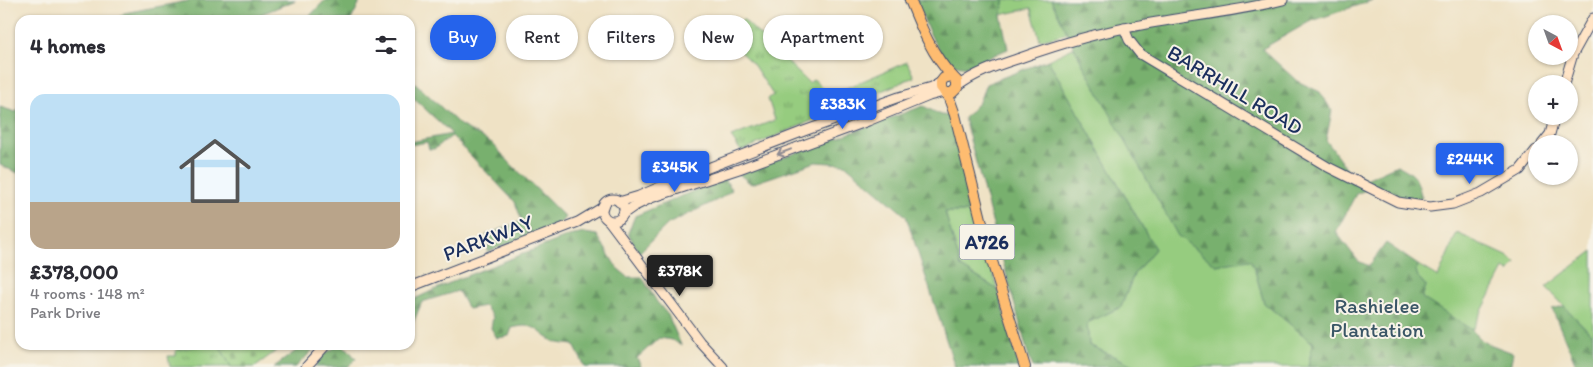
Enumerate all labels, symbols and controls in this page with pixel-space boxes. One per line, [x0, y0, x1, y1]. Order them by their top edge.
chip: Buy [430, 15, 496, 60]
chip: Rent [506, 15, 578, 60]
chip: Filters [588, 15, 674, 60]
chip: New [684, 15, 753, 60]
chip: Apartment [763, 15, 883, 60]
north arrow [1528, 15, 1578, 65]
map controls [1528, 15, 1578, 185]
icon: filters [372, 31, 400, 59]
text: 4 homes [30, 33, 106, 58]
street label: BARRHILL ROAD [1163, 39, 1307, 140]
button: + [1528, 75, 1578, 125]
pin: £383K [808, 88, 878, 130]
text: £383K [821, 94, 866, 113]
icon: home [170, 126, 260, 216]
button: − [1528, 135, 1578, 185]
pin: £244K [1435, 142, 1505, 185]
one-way arrow [777, 148, 792, 157]
text: £244K [1447, 149, 1493, 168]
pin: £345K [640, 150, 710, 193]
text: £345K [652, 157, 698, 176]
street label: PARKWAY [439, 209, 536, 266]
road number: A726 [960, 224, 1014, 260]
pin: £378K [645, 254, 715, 297]
text: £378,000 [30, 259, 118, 284]
text: £378K [658, 261, 702, 280]
text: 4 rooms · 148 m² [30, 284, 145, 303]
park label: Rashielee Plantation [1330, 293, 1424, 342]
text: Park Drive [30, 303, 101, 322]

